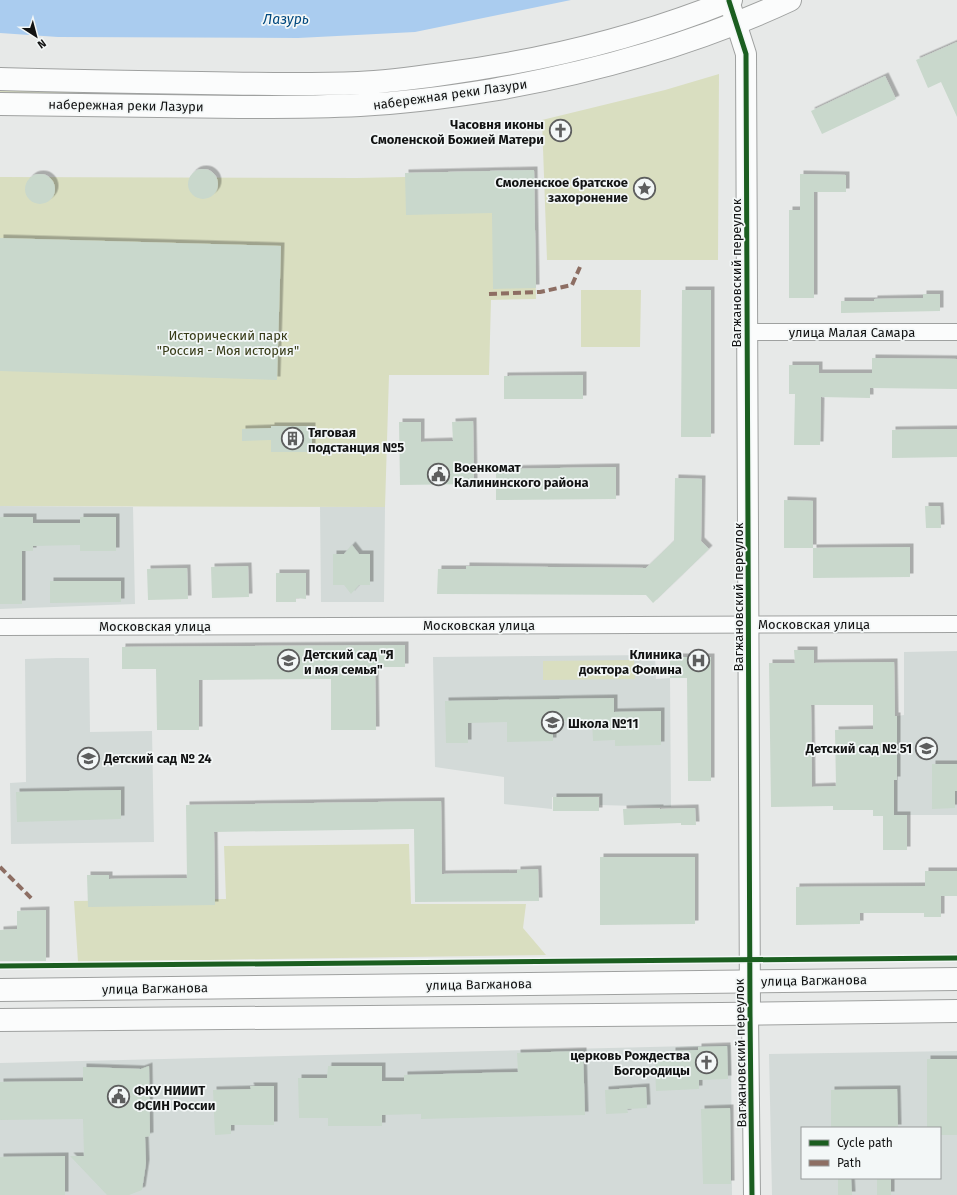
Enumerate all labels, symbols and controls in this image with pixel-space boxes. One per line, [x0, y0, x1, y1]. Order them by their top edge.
water label: Лазурь [262, 11, 309, 28]
north arrow [16, 16, 56, 56]
text: N [35, 36, 48, 51]
street label: набережная реки Лазури [372, 76, 528, 113]
street label: набережная реки Лазури [48, 97, 204, 114]
place label: Часовня иконы Смоленской Божией Матери [370, 117, 544, 147]
church icon: Часовня иконы Смоленской Божией Матери [547, 118, 573, 144]
place label: Смоленское братское захоронение [495, 175, 628, 205]
place icon: Смоленское братское захоронение [631, 176, 657, 202]
street label: Вагжановский переулок [729, 198, 744, 347]
street label: улица Малая Самара [789, 325, 915, 340]
park label: Исторический парк "Россия - Моя история" [157, 328, 299, 358]
place label: Тяговая подстанция №5 [308, 425, 404, 455]
building icon: Тяговая подстанция №5 [279, 426, 305, 452]
place label: Военкомат Калининского района [454, 460, 589, 490]
public building icon: Военкомат Калининского района [426, 461, 452, 487]
street label: Вагжановский переулок [731, 522, 746, 671]
street label: Московская улица [758, 617, 870, 632]
street label: Московская улица [423, 618, 535, 633]
street label: Московская улица [99, 619, 211, 634]
place label: Детский сад "Я и моя семья" [303, 647, 394, 677]
place label: Клиника доктора Фомина [579, 647, 682, 677]
school or university icon: Детский сад "Я и моя семья" [276, 648, 302, 674]
hospital icon: Клиника доктора Фомина [685, 648, 711, 674]
school or university icon: Школа №11 [539, 710, 565, 736]
place label: Школа №11 [568, 716, 638, 731]
school or university icon: Детский сад № 51 [914, 735, 940, 761]
place label: Детский сад № 51 [805, 741, 912, 756]
school or university icon: Детский сад № 24 [76, 745, 102, 771]
place label: Детский сад № 24 [103, 751, 212, 766]
street label: улица Вагжанова [761, 972, 867, 989]
street label: улица Вагжанова [426, 976, 532, 993]
street label: Вагжановский переулок [732, 978, 749, 1128]
street label: улица Вагжанова [102, 980, 208, 997]
place label: церковь Рождества Богородицы [570, 1048, 690, 1078]
church icon: церковь Рождества Богородицы [693, 1049, 719, 1075]
place label: ФКУ НИИИТ ФСИН России [134, 1083, 215, 1113]
public building icon: ФКУ НИИИТ ФСИН России [106, 1084, 132, 1110]
legend [801, 1127, 941, 1179]
text: Cycle path [837, 1136, 893, 1150]
text: Path [837, 1156, 861, 1170]

